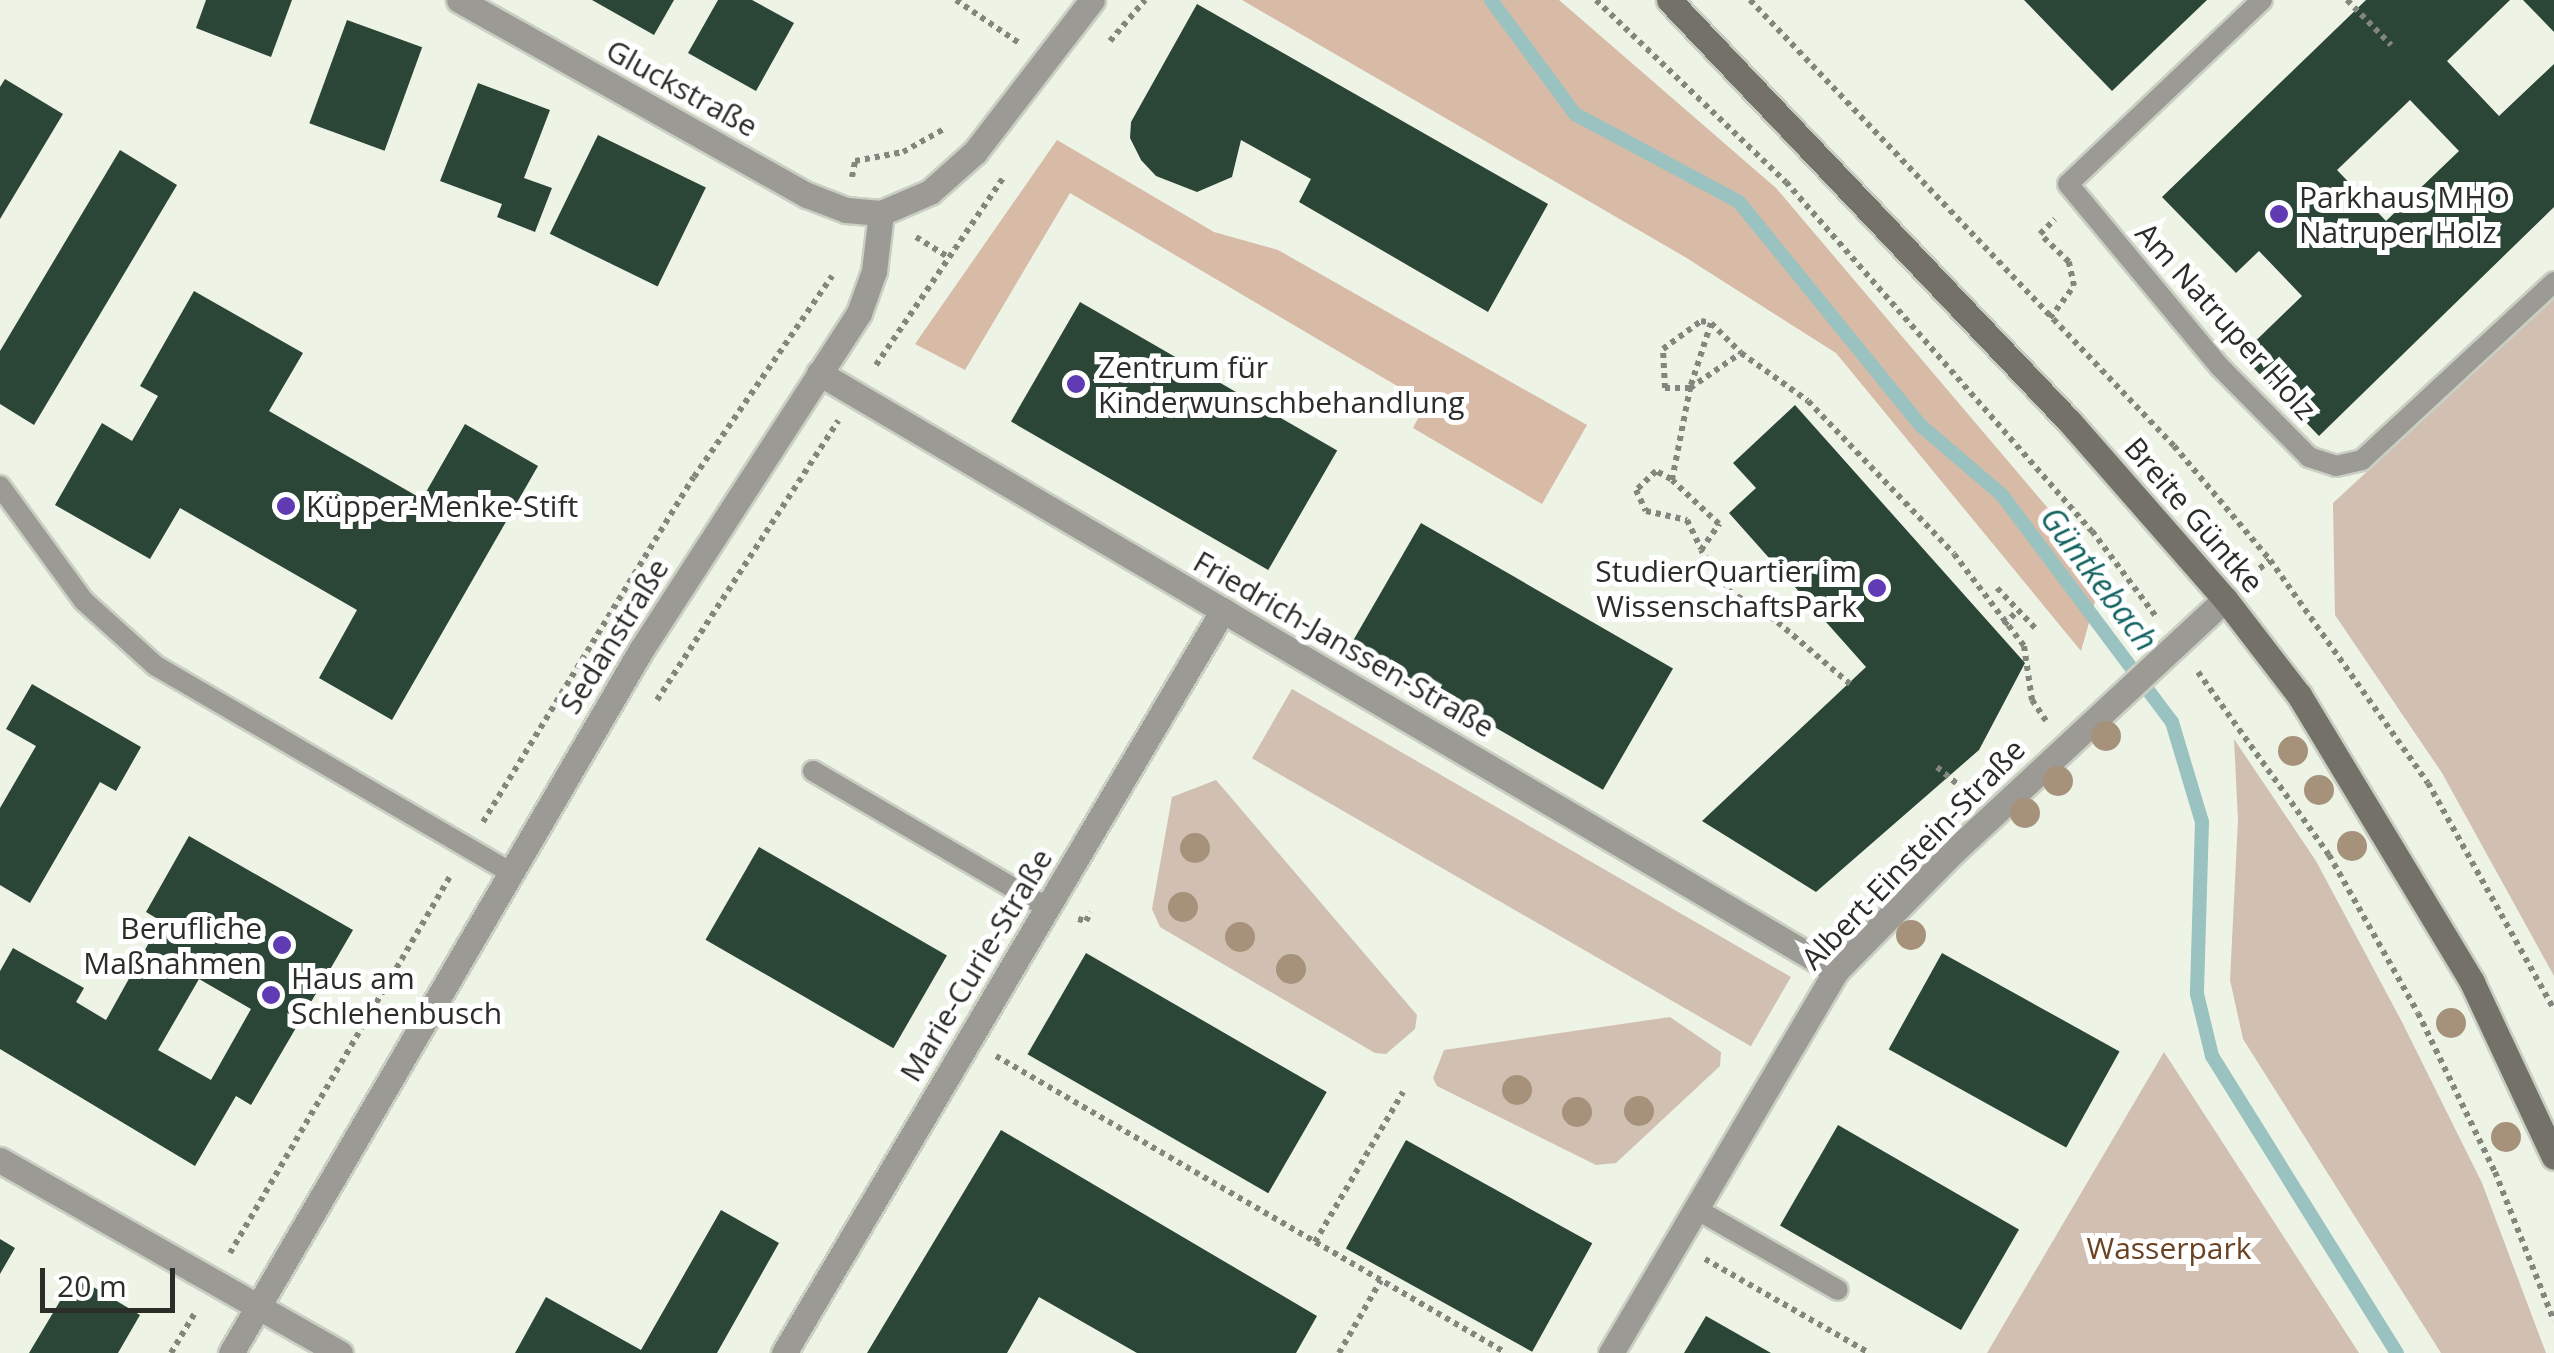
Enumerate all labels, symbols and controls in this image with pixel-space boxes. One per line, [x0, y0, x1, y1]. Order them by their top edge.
street label: Gluckstraße [600, 32, 764, 144]
place label: Parkhaus MHO Natruper Holz [2299, 179, 2510, 250]
marker: Parkhaus MHO Natruper Holz [2268, 203, 2290, 225]
street label: Am Natruper Holz [2128, 215, 2324, 427]
place label: Zentrum für Kinderwunschbehandlung [1098, 349, 1465, 420]
marker: Zentrum für Kinderwunschbehandlung [1063, 371, 1089, 397]
street label: Breite Güntke [2117, 430, 2271, 600]
place label: Küpper-Menke-Stift [306, 488, 578, 524]
marker: Küpper-Menke-Stift [275, 495, 297, 517]
water label: Güntkebach [2032, 499, 2166, 659]
street label: Friedrich-Janssen-Straße [1187, 543, 1501, 745]
street label: Sedanstraße [552, 552, 676, 720]
place label: StudierQuartier im WissenschaftsPark [1595, 553, 1857, 624]
marker: StudierQuartier im WissenschaftsPark [1866, 577, 1888, 599]
street label: Albert-Einstein-Straße [1794, 731, 2032, 977]
street label: Marie-Curie-Straße [892, 842, 1060, 1088]
place label: Berufliche Maßnahmen [83, 910, 262, 980]
marker: Berufliche Maßnahmen [271, 934, 293, 956]
place label: Haus am Schlehenbusch [291, 960, 502, 1030]
marker: Haus am Schlehenbusch [260, 984, 282, 1006]
park label: Wasserpark [2086, 1230, 2252, 1266]
scale bar [45, 1248, 180, 1310]
text: 20 m [57, 1265, 127, 1306]

